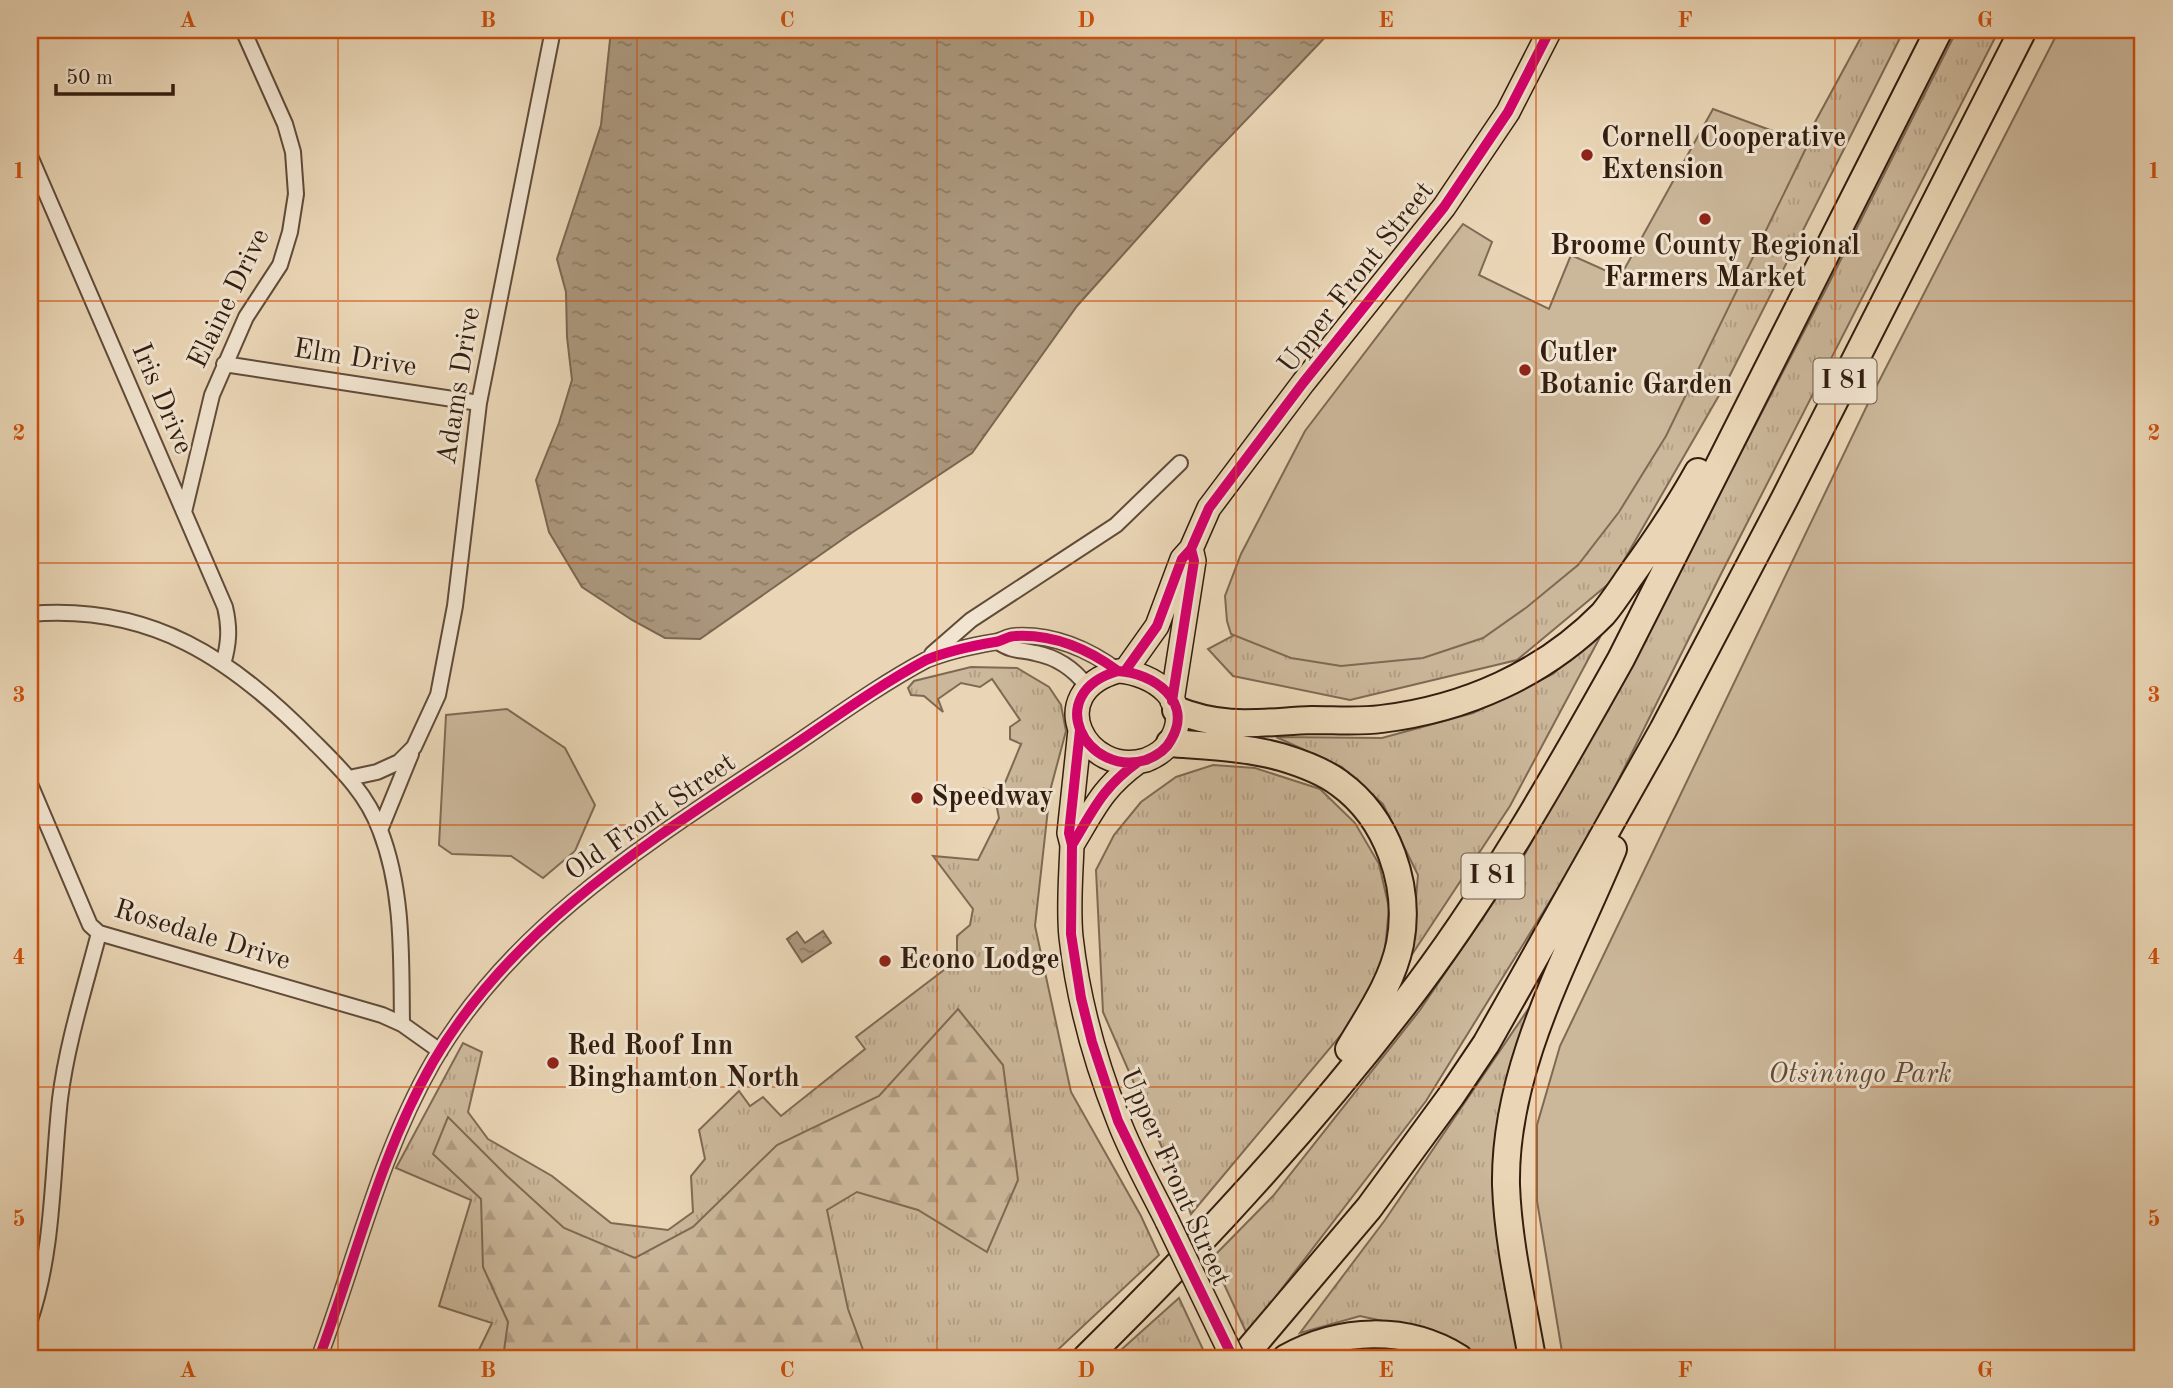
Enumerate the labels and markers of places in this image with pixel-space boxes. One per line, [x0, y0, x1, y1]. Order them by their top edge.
place label: Cornell Cooperative Extension [1601, 125, 1846, 185]
marker: Cornell Cooperative Extension [1579, 147, 1595, 163]
marker: Broome County Regional Farmers Market [1697, 211, 1713, 227]
place label: Broome County Regional Farmers Market [1550, 233, 1860, 293]
place label: Cutler Botanic Garden [1539, 340, 1733, 400]
marker: Cutler Botanic Garden [1517, 362, 1533, 378]
place label: Speedway [931, 784, 1054, 812]
marker: Speedway [909, 790, 925, 806]
place label: Econo Lodge [899, 947, 1060, 975]
marker: Econo Lodge [877, 953, 893, 969]
place label: Red Roof Inn Binghamton North [567, 1033, 800, 1093]
marker: Red Roof Inn Binghamton North [545, 1055, 561, 1071]

